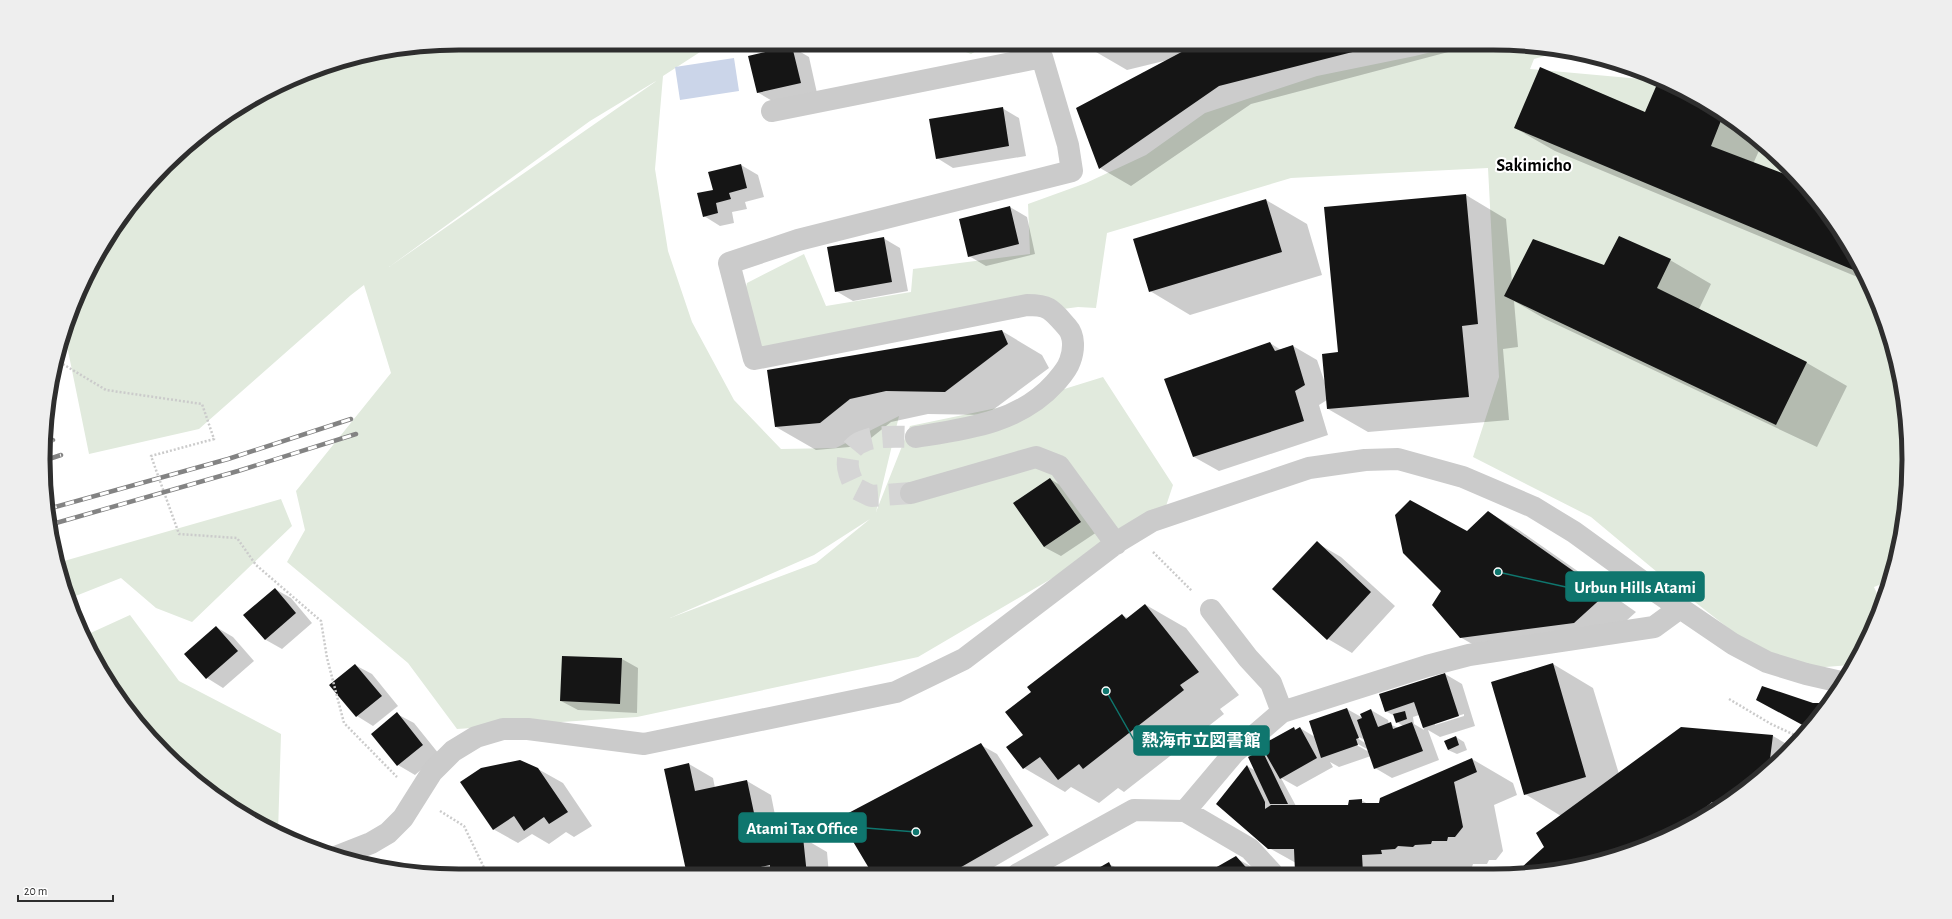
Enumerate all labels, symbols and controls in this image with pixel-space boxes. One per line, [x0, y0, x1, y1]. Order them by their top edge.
district label: Sakimicho [1496, 157, 1572, 175]
callout: Urbun Hills Atami [1566, 572, 1704, 601]
text: Urbun Hills Atami [1574, 579, 1696, 596]
callout: 熱海市立図書館 [1134, 726, 1269, 755]
text: 熱海市立図書館 [1142, 731, 1261, 749]
callout: Atami Tax Office [739, 813, 866, 842]
text: Atami Tax Office [746, 820, 858, 837]
scale bar [18, 877, 113, 903]
text: 20 m [24, 885, 47, 897]

